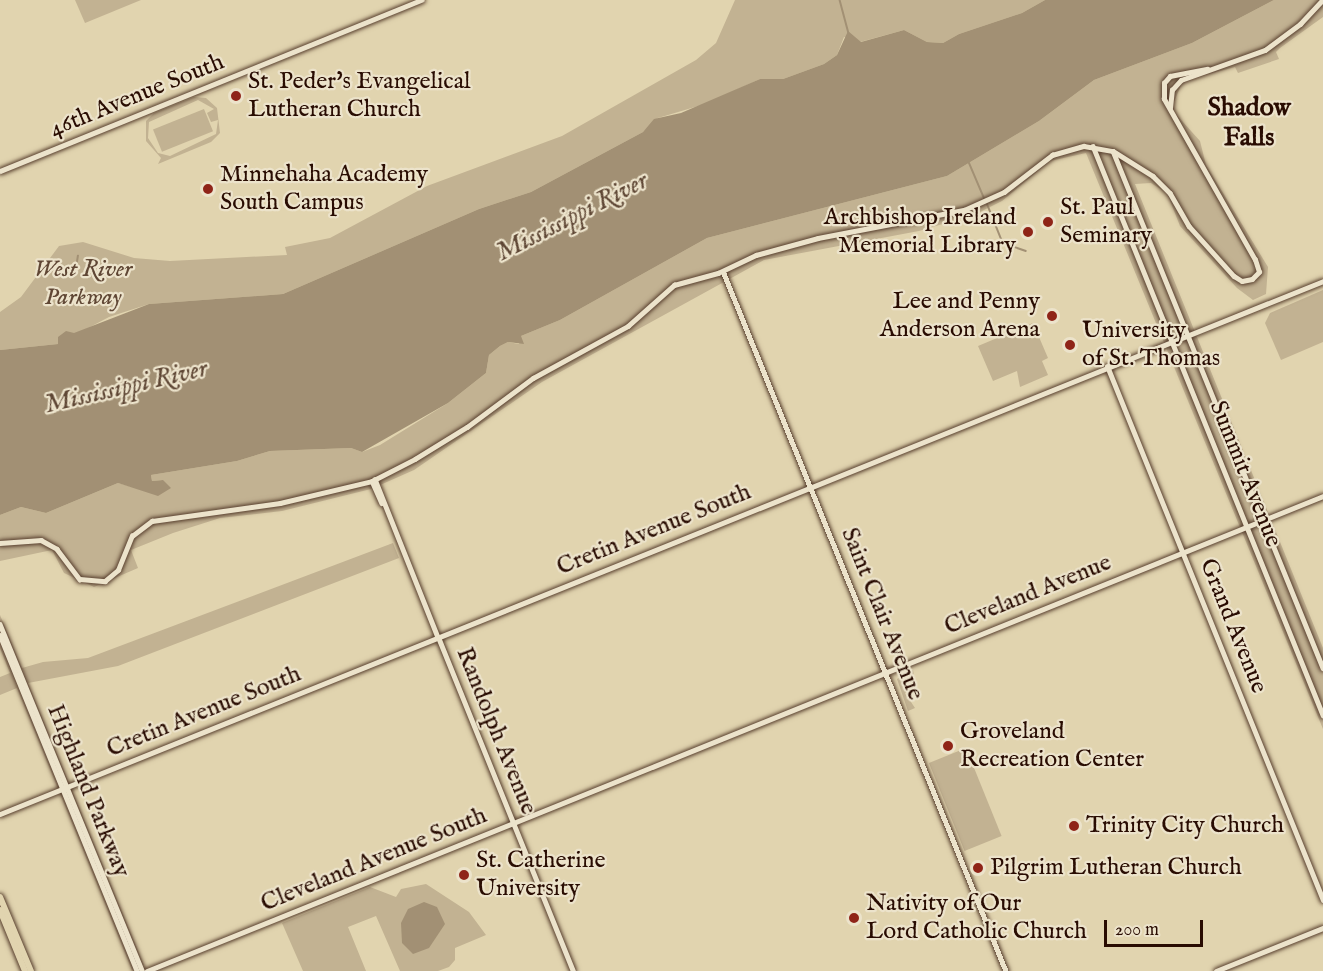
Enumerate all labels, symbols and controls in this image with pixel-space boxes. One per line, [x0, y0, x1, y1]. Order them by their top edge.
street label: 46th Avenue South [46, 48, 228, 144]
place label: St. Peder's Evangelical Lutheran Church [248, 68, 471, 124]
marker: St. Peder's Evangelical Lutheran Church [229, 89, 243, 103]
district label: Shadow Falls [1207, 92, 1291, 154]
place label: Minnehaha Academy South Campus [220, 161, 428, 217]
water label: Mississippi River [491, 165, 653, 269]
marker: Minnehaha Academy South Campus [201, 182, 215, 196]
place label: St. Paul Seminary [1060, 194, 1152, 250]
place label: Archbishop Ireland Memorial Library [824, 204, 1016, 260]
marker: St. Paul Seminary [1041, 215, 1055, 229]
marker: Archbishop Ireland Memorial Library [1021, 225, 1035, 239]
park label: West River Parkway [34, 256, 132, 312]
place label: Lee and Penny Anderson Arena [880, 288, 1040, 344]
marker: Lee and Penny Anderson Arena [1045, 309, 1059, 323]
place label: University of St. Thomas [1082, 317, 1220, 373]
marker: University of St. Thomas [1063, 338, 1077, 352]
water label: Mississippi River [42, 353, 210, 421]
street label: Summit Avenue [1203, 397, 1287, 551]
street label: Cretin Avenue South [553, 478, 755, 582]
street label: Saint Clair Avenue [834, 524, 930, 704]
street label: Cleveland Avenue [940, 548, 1116, 642]
street label: Grand Avenue [1193, 555, 1273, 697]
street label: Randolph Avenue [449, 643, 543, 819]
street label: Cretin Avenue South [103, 660, 305, 764]
street label: Highland Parkway [40, 700, 136, 882]
place label: Groveland Recreation Center [960, 718, 1144, 774]
marker: Groveland Recreation Center [941, 739, 955, 753]
street label: Cleveland Avenue South [257, 801, 491, 919]
place label: Trinity City Church [1086, 812, 1284, 840]
marker: Trinity City Church [1067, 819, 1081, 833]
place label: St. Catherine University [476, 847, 605, 903]
place label: Pilgrim Lutheran Church [990, 854, 1242, 882]
marker: Pilgrim Lutheran Church [971, 861, 985, 875]
marker: St. Catherine University [457, 868, 471, 882]
place label: Nativity of Our Lord Catholic Church [866, 890, 1087, 946]
scale bar [1107, 908, 1206, 946]
marker: Nativity of Our Lord Catholic Church [847, 911, 861, 925]
text: 200 m [1115, 919, 1159, 942]

